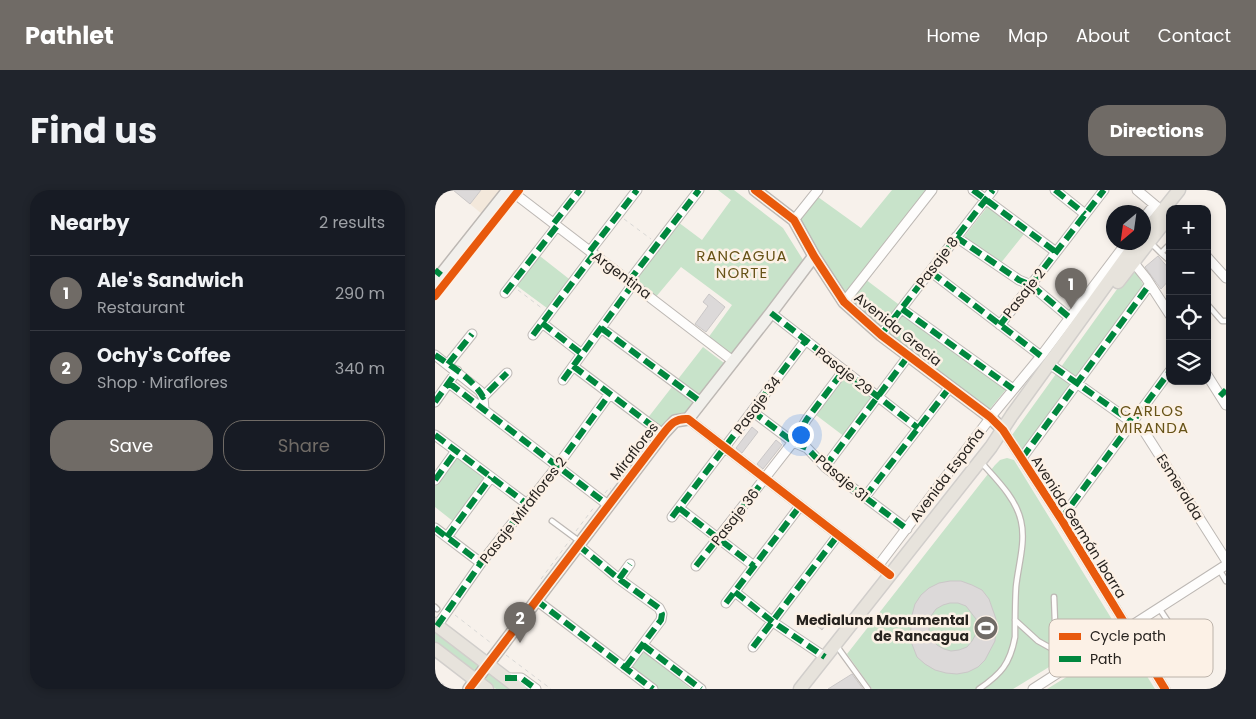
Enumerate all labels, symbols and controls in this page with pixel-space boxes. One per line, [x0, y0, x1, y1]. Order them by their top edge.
text: Pathlet [25, 19, 114, 52]
text: Home [926, 23, 980, 48]
text: Map [1008, 23, 1048, 48]
text: About [1076, 23, 1130, 48]
text: Contact [1158, 23, 1231, 48]
button: Directions [1088, 105, 1226, 156]
text: Find us [30, 106, 157, 155]
north arrow [1106, 205, 1151, 250]
map controls [1166, 205, 1211, 385]
button: + [1166, 205, 1211, 250]
text: Nearby [50, 208, 130, 237]
text: 2 results [319, 211, 385, 234]
street label: Pasaje 8 [911, 232, 963, 292]
district label: RANCAGUA NORTE [696, 245, 788, 283]
street label: Argentina [589, 246, 655, 304]
button: − [1166, 250, 1211, 295]
street label: Pasaje 2 [998, 264, 1050, 322]
text: Ale's Sandwich [97, 267, 244, 294]
pin: 1 [1055, 268, 1087, 309]
text: 1 [63, 282, 69, 305]
text: 290 m [335, 282, 385, 305]
street label: Avenida Grecia [850, 287, 946, 371]
button: locate [1166, 295, 1211, 340]
text: Restaurant [97, 296, 185, 319]
button: layers [1166, 340, 1211, 385]
text: Ochy's Coffee [97, 342, 231, 369]
street label: Pasaje 29 [811, 342, 877, 400]
text: 2 [61, 357, 71, 380]
text: 340 m [335, 357, 385, 380]
text: Shop · Miraflores [97, 371, 228, 394]
street label: Pasaje 34 [729, 372, 785, 438]
district label: CARLOS MIRANDA [1115, 400, 1189, 438]
street label: Miraflores [605, 418, 663, 484]
button: Save [50, 420, 213, 471]
button: Share [223, 420, 385, 471]
your location [788, 422, 814, 448]
street label: Avenida España [905, 424, 989, 526]
street label: Pasaje 31 [811, 450, 873, 506]
street label: Esmeralda [1152, 450, 1208, 524]
street label: Pasaje Miraflores 2 [475, 452, 571, 568]
street label: Avenida Germán Ibarra [1027, 452, 1131, 602]
street label: Pasaje 36 [706, 484, 764, 550]
pin: 2 [504, 602, 536, 643]
place label: Medialuna Monumental de Rancagua [796, 610, 969, 646]
sports icon: Medialuna Monumental de Rancagua [973, 615, 999, 641]
legend [1049, 619, 1213, 677]
text: Cycle path [1090, 626, 1166, 646]
text: Path [1090, 649, 1122, 669]

